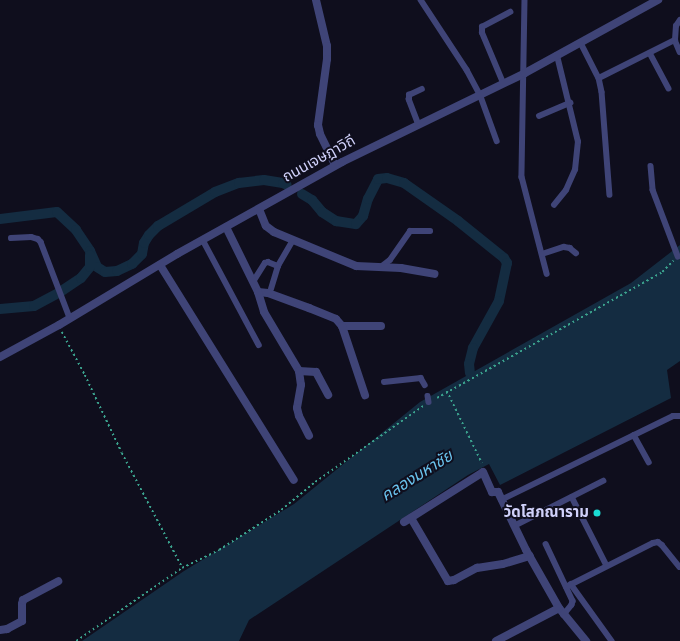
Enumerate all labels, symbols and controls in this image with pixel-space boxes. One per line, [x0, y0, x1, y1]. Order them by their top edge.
street label: ถนนเจษฎาวิถี [279, 132, 359, 186]
water label: คลองมหาชัย [378, 446, 456, 506]
place label: วัดโสภณาราม [503, 504, 589, 522]
marker: วัดโสภณาราม [592, 508, 602, 518]

